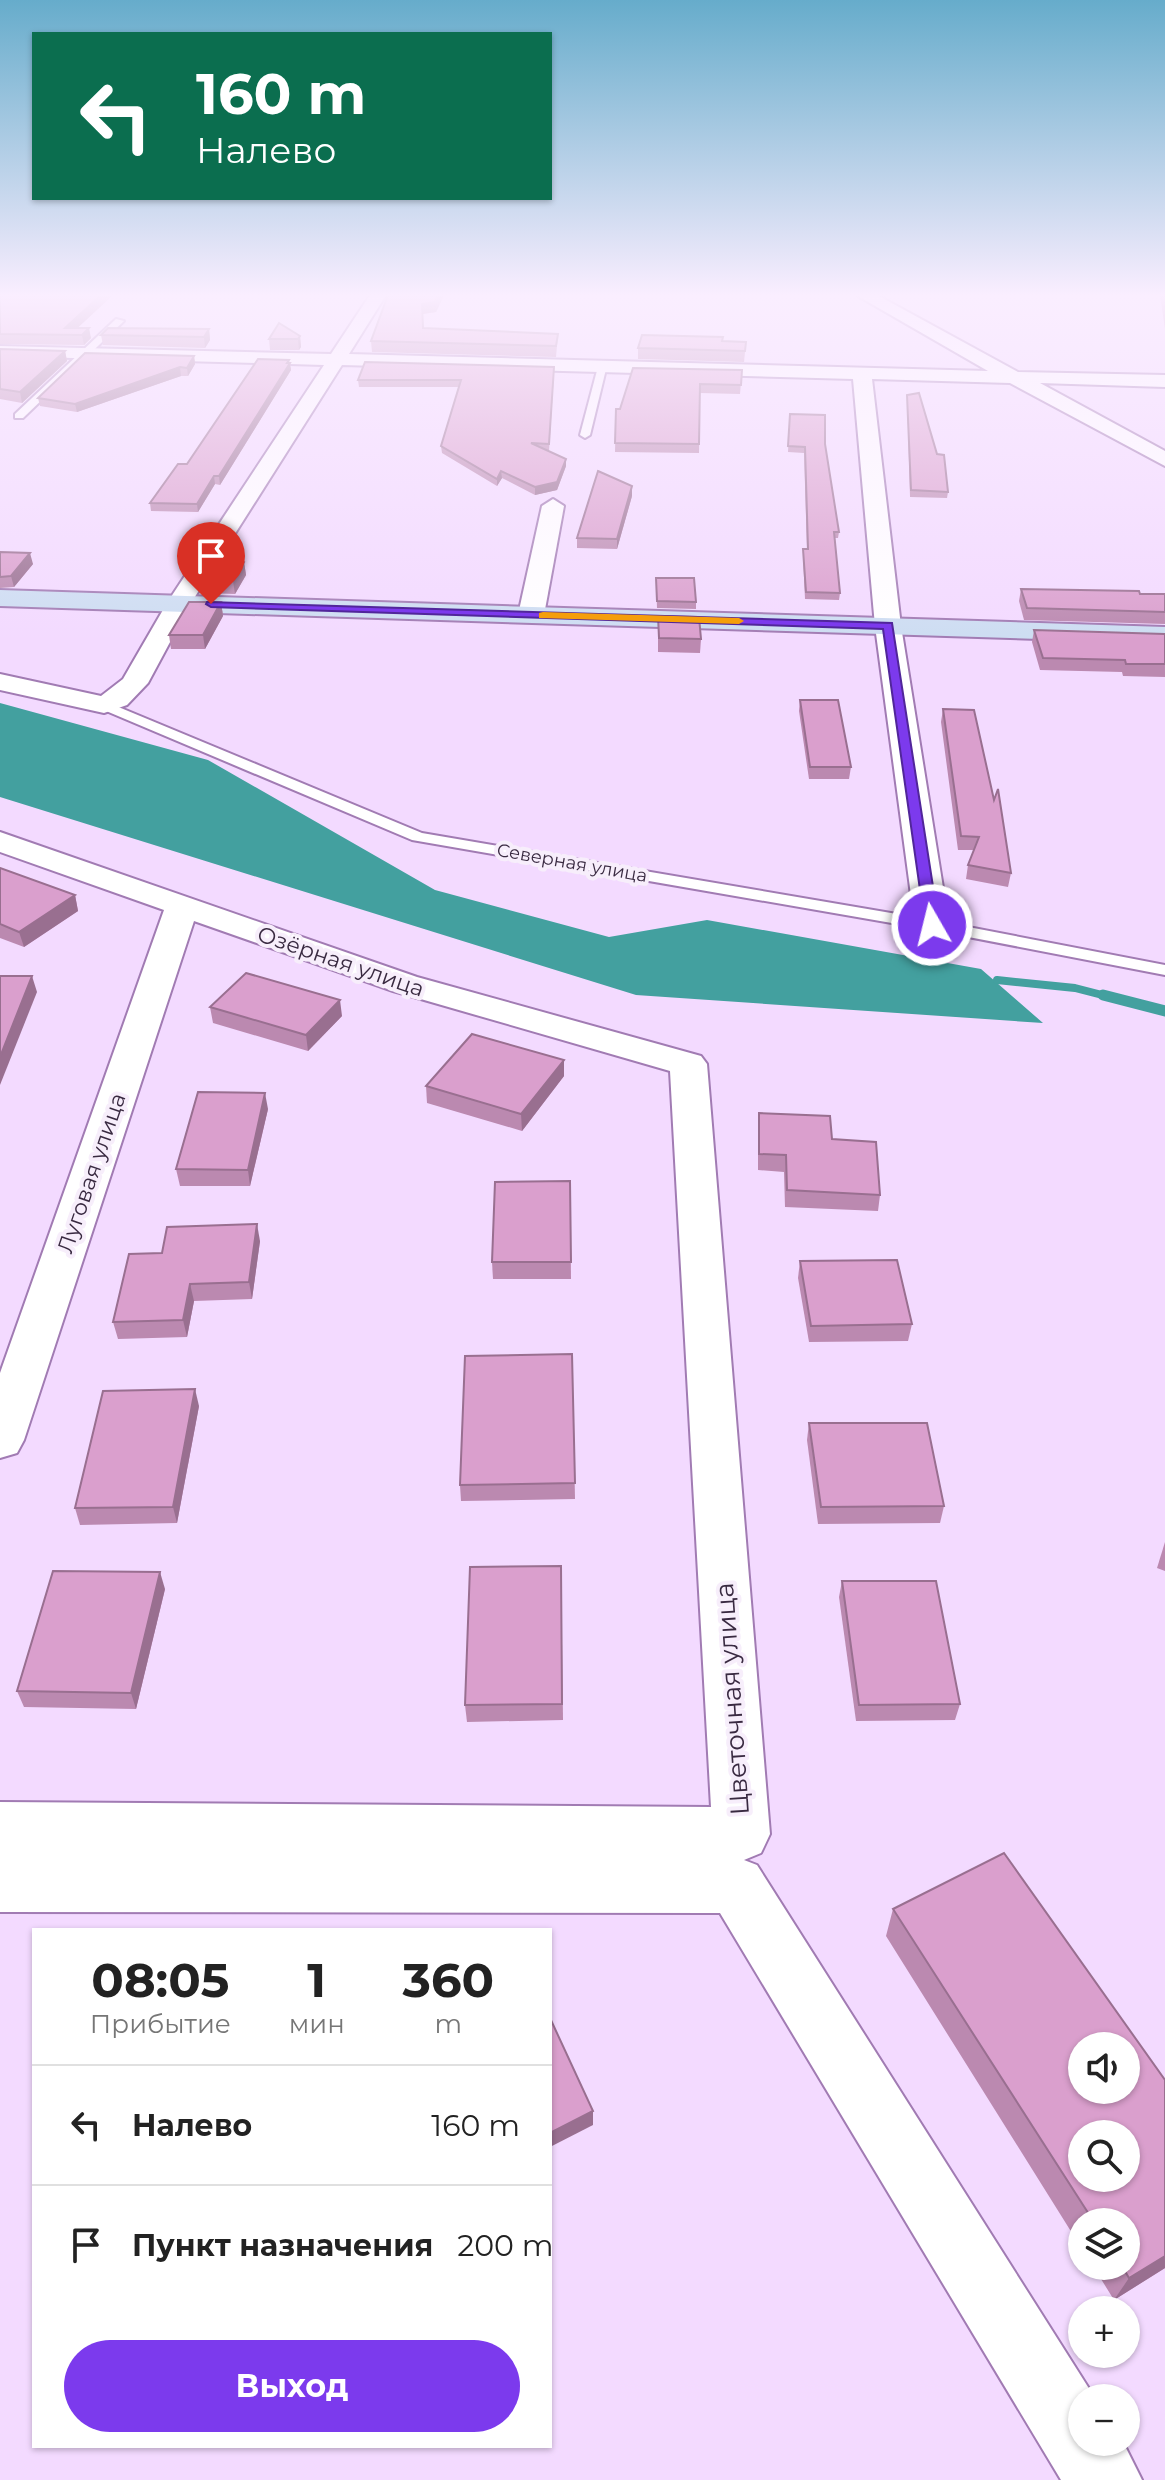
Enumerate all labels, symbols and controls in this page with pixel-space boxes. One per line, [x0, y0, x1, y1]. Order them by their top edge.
text: 160 m [196, 60, 366, 128]
icon: left [64, 64, 168, 168]
text: Налево [196, 128, 336, 172]
pin [177, 522, 245, 604]
icon: arrive [189, 534, 233, 578]
street label: Северная улица [495, 839, 649, 887]
position arrow [890, 883, 974, 967]
street label: Озёрная улица [254, 920, 428, 1003]
street label: Луговая улица [51, 1090, 131, 1257]
street label: Цветочная улица [708, 1582, 756, 1816]
text: 08:05 [91, 1951, 229, 2009]
text: 1 [307, 1951, 326, 2009]
text: 360 [403, 1951, 494, 2009]
text: Прибытие [90, 2008, 231, 2040]
text: мин [289, 2008, 345, 2040]
text: m [435, 2008, 462, 2040]
map controls [1068, 2032, 1140, 2456]
button: sound [1068, 2032, 1140, 2104]
icon: left [64, 2103, 108, 2147]
text: Налево [132, 2107, 252, 2144]
text: 160 m [431, 2107, 520, 2144]
button: search [1068, 2120, 1140, 2192]
button: layers [1068, 2208, 1140, 2280]
icon: arrive [64, 2223, 108, 2267]
text: Пункт назначения [132, 2227, 433, 2264]
text: 200 m [457, 2227, 554, 2264]
button: + [1068, 2296, 1140, 2368]
button: Выход [64, 2340, 520, 2432]
button: − [1068, 2384, 1140, 2456]

